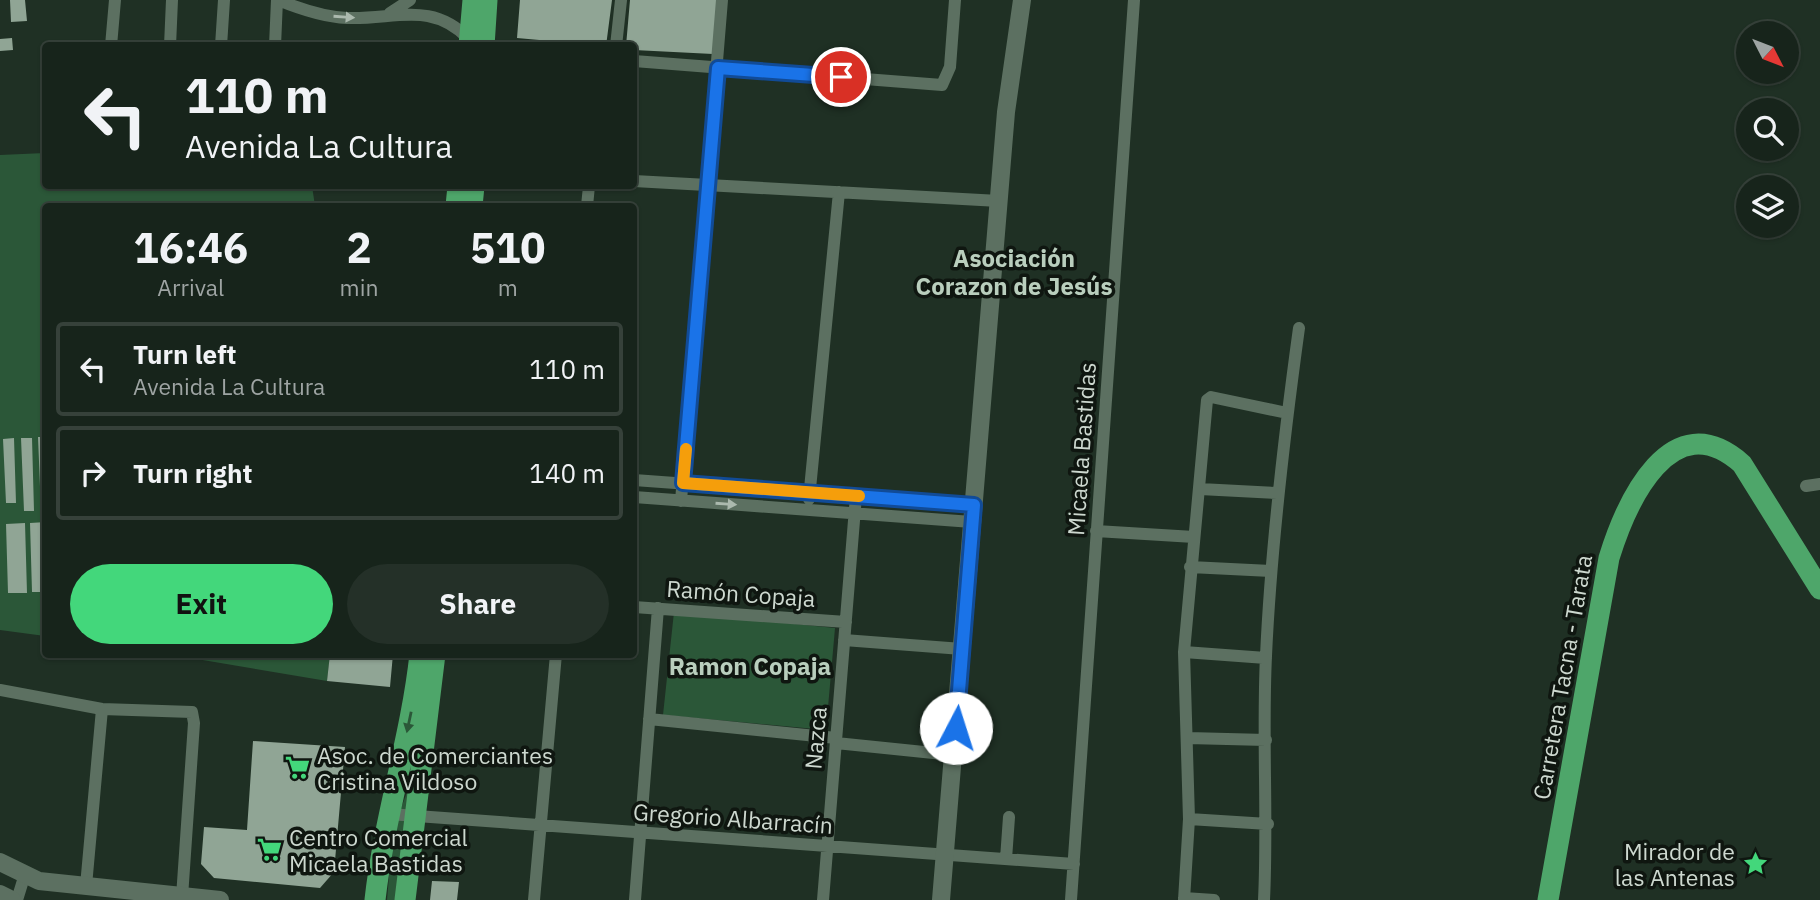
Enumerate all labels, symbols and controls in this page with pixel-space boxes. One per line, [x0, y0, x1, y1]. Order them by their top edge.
one-way arrow [333, 12, 355, 23]
north arrow [1736, 21, 1799, 84]
map controls [1736, 21, 1799, 238]
pin [811, 47, 871, 107]
icon: arrive [822, 58, 860, 96]
text: 110 m [185, 63, 329, 126]
icon: left [70, 70, 161, 161]
button: search [1736, 98, 1799, 161]
text: Avenida La Cultura [185, 125, 453, 167]
button: layers [1736, 175, 1799, 238]
text: 16:46 [133, 220, 248, 275]
text: 2 [346, 220, 372, 275]
text: 510 [470, 220, 546, 275]
district label: Asociación Corazon de Jesús [916, 242, 1112, 302]
text: Arrival [157, 272, 224, 302]
text: min [340, 272, 378, 302]
text: m [498, 272, 518, 302]
text: Turn left [133, 337, 236, 371]
icon: left [74, 350, 112, 388]
text: 110 m [529, 352, 605, 386]
street label: Micaela Bastidas [1060, 361, 1102, 537]
text: Avenida La Cultura [133, 371, 325, 401]
icon: right [74, 454, 112, 492]
text: Turn right [133, 456, 252, 490]
text: 140 m [529, 456, 605, 490]
one-way arrow [715, 499, 737, 510]
street label: Carretera Tacna - Tarata [1526, 552, 1598, 802]
button: Exit [70, 564, 333, 644]
button: Share [347, 564, 609, 644]
street label: Ramón Copaja [666, 573, 816, 613]
district label: Ramon Copaja [669, 650, 831, 682]
position arrow [919, 691, 993, 765]
street label: Nazca [797, 705, 833, 771]
one-way arrow [403, 711, 414, 733]
place label: Asoc. de Comerciantes Cristina Vildoso [317, 740, 553, 796]
supermarket icon: Asoc. de Comerciantes Cristina Vildoso [283, 754, 311, 782]
street label: Gregorio Albarracín [632, 796, 834, 840]
place label: Centro Comercial Micaela Bastidas [289, 822, 468, 878]
supermarket icon: Centro Comercial Micaela Bastidas [255, 836, 283, 864]
place label: Mirador de las Antenas [1615, 836, 1735, 892]
place icon: Mirador de las Antenas [1741, 850, 1769, 878]

